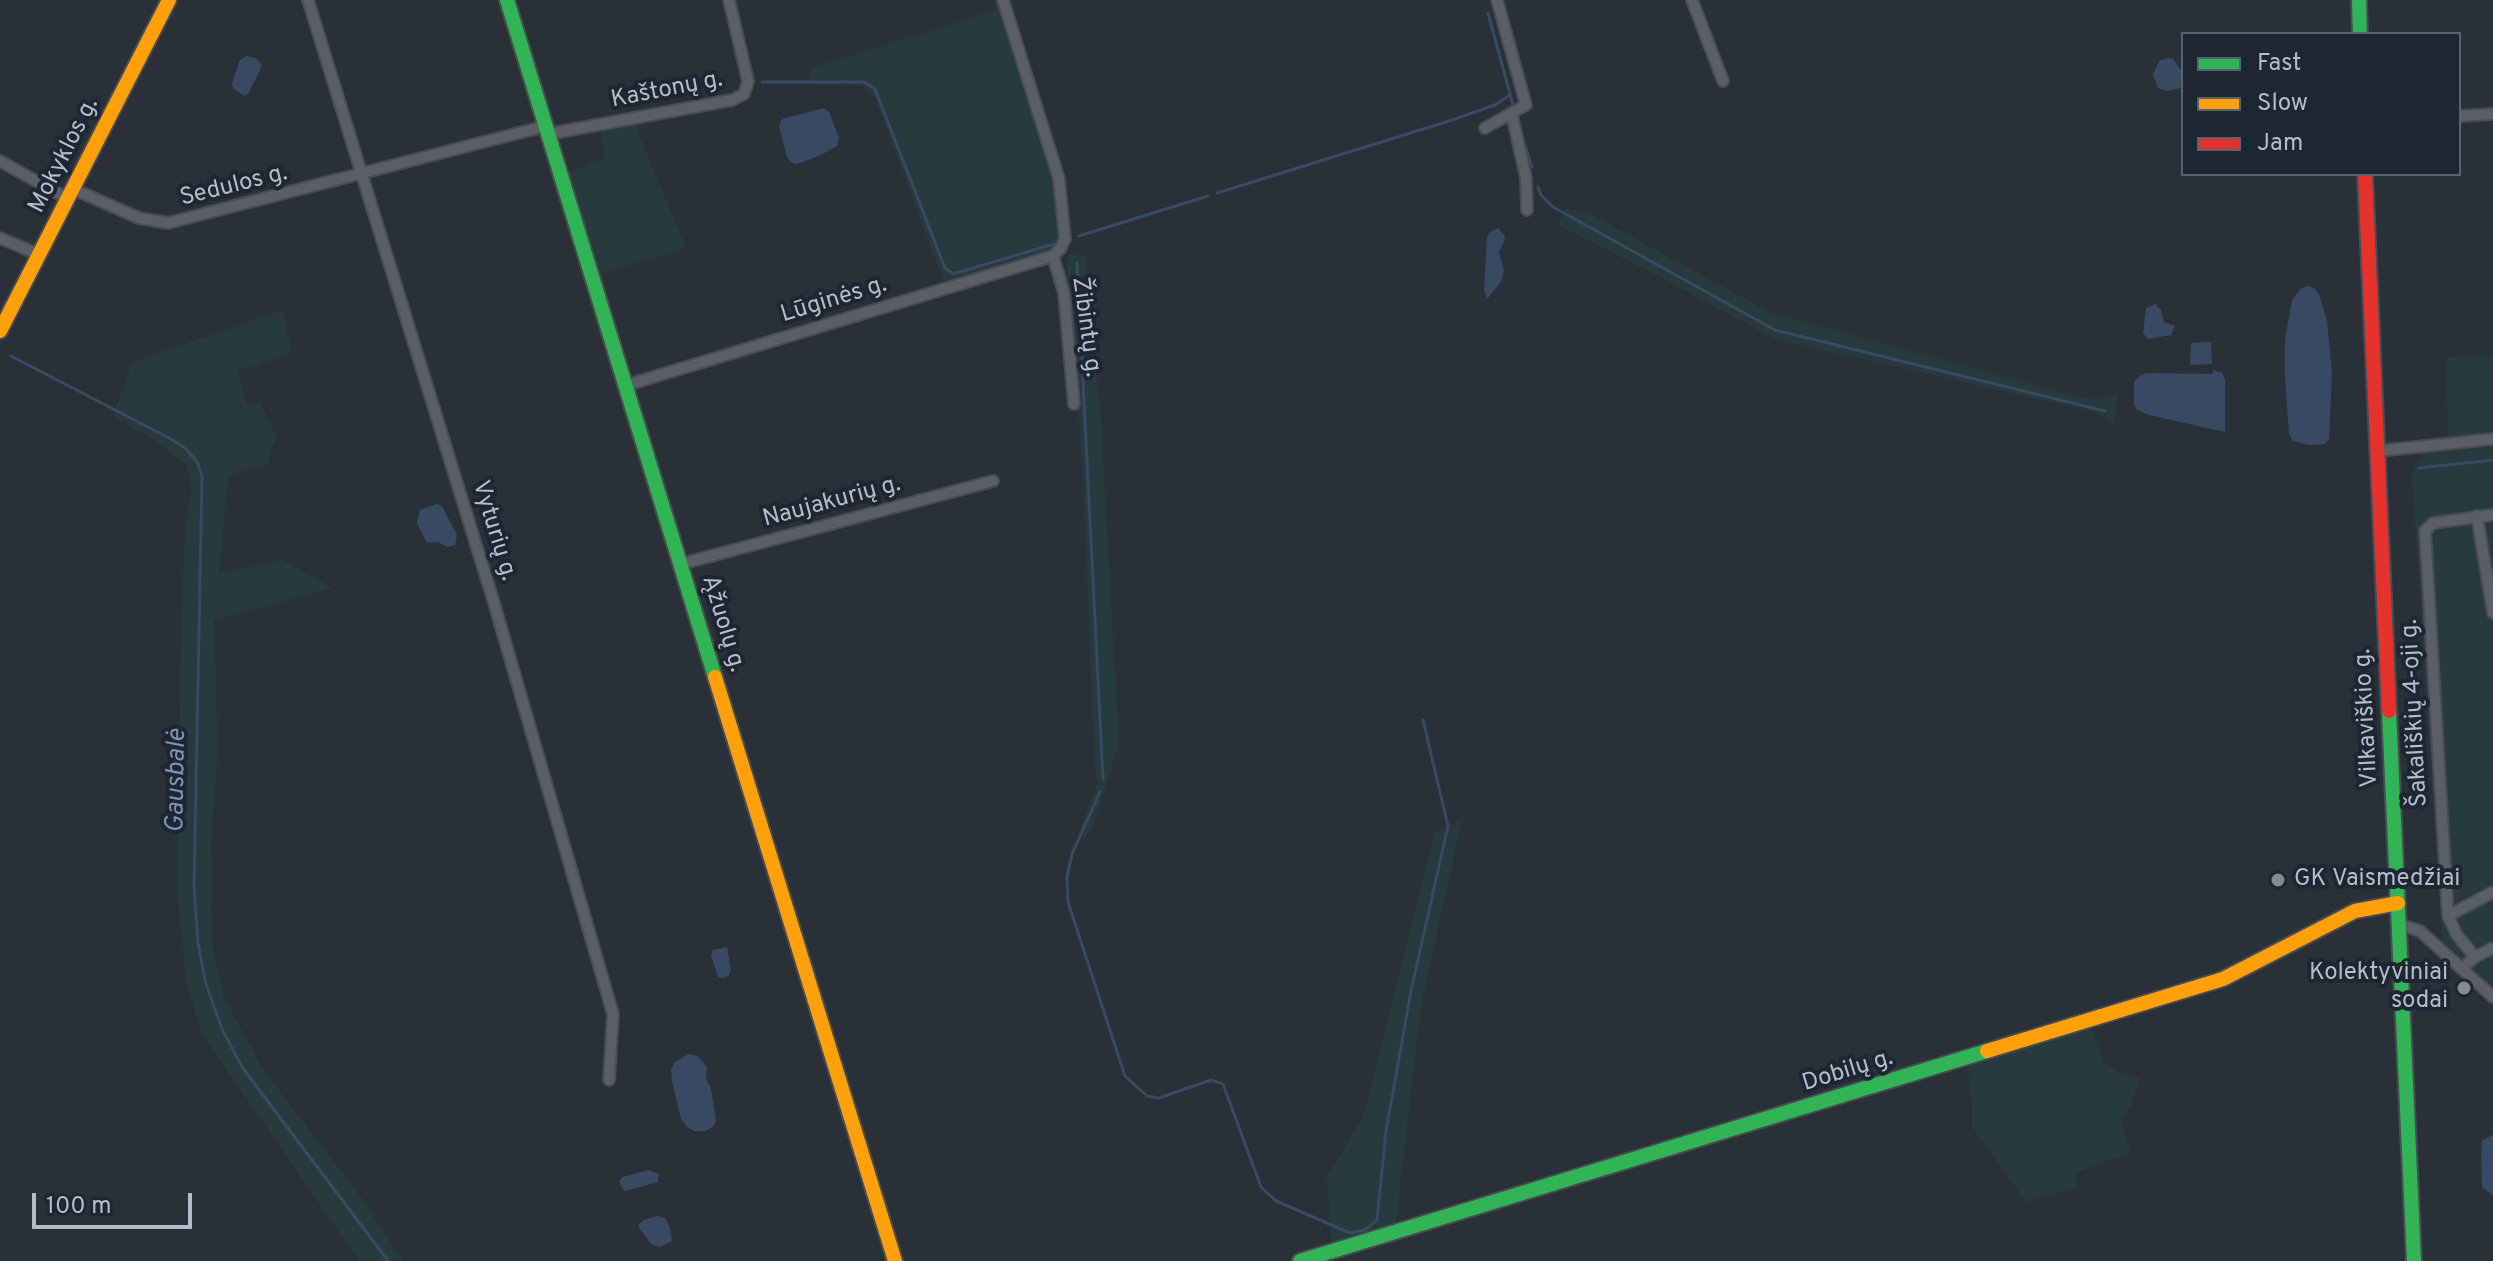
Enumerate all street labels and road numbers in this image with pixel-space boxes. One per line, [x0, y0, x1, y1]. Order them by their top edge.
street label: Kaštonų g. [609, 66, 725, 116]
street label: Mokyklos g. [24, 93, 106, 219]
street label: Sedulos g. [177, 160, 291, 214]
street label: Lūginės g. [778, 271, 890, 331]
street label: Žibintų g. [1064, 275, 1106, 379]
street label: Naujakurių g. [760, 471, 904, 535]
street label: Vyturių g. [464, 478, 522, 584]
street label: Ąžuolų g. [694, 572, 750, 676]
street label: Šakališkių 4-oji g. [2397, 618, 2435, 808]
street label: Vilkaviškio g. [2350, 648, 2386, 788]
street label: Dobilų g. [1799, 1045, 1897, 1099]

